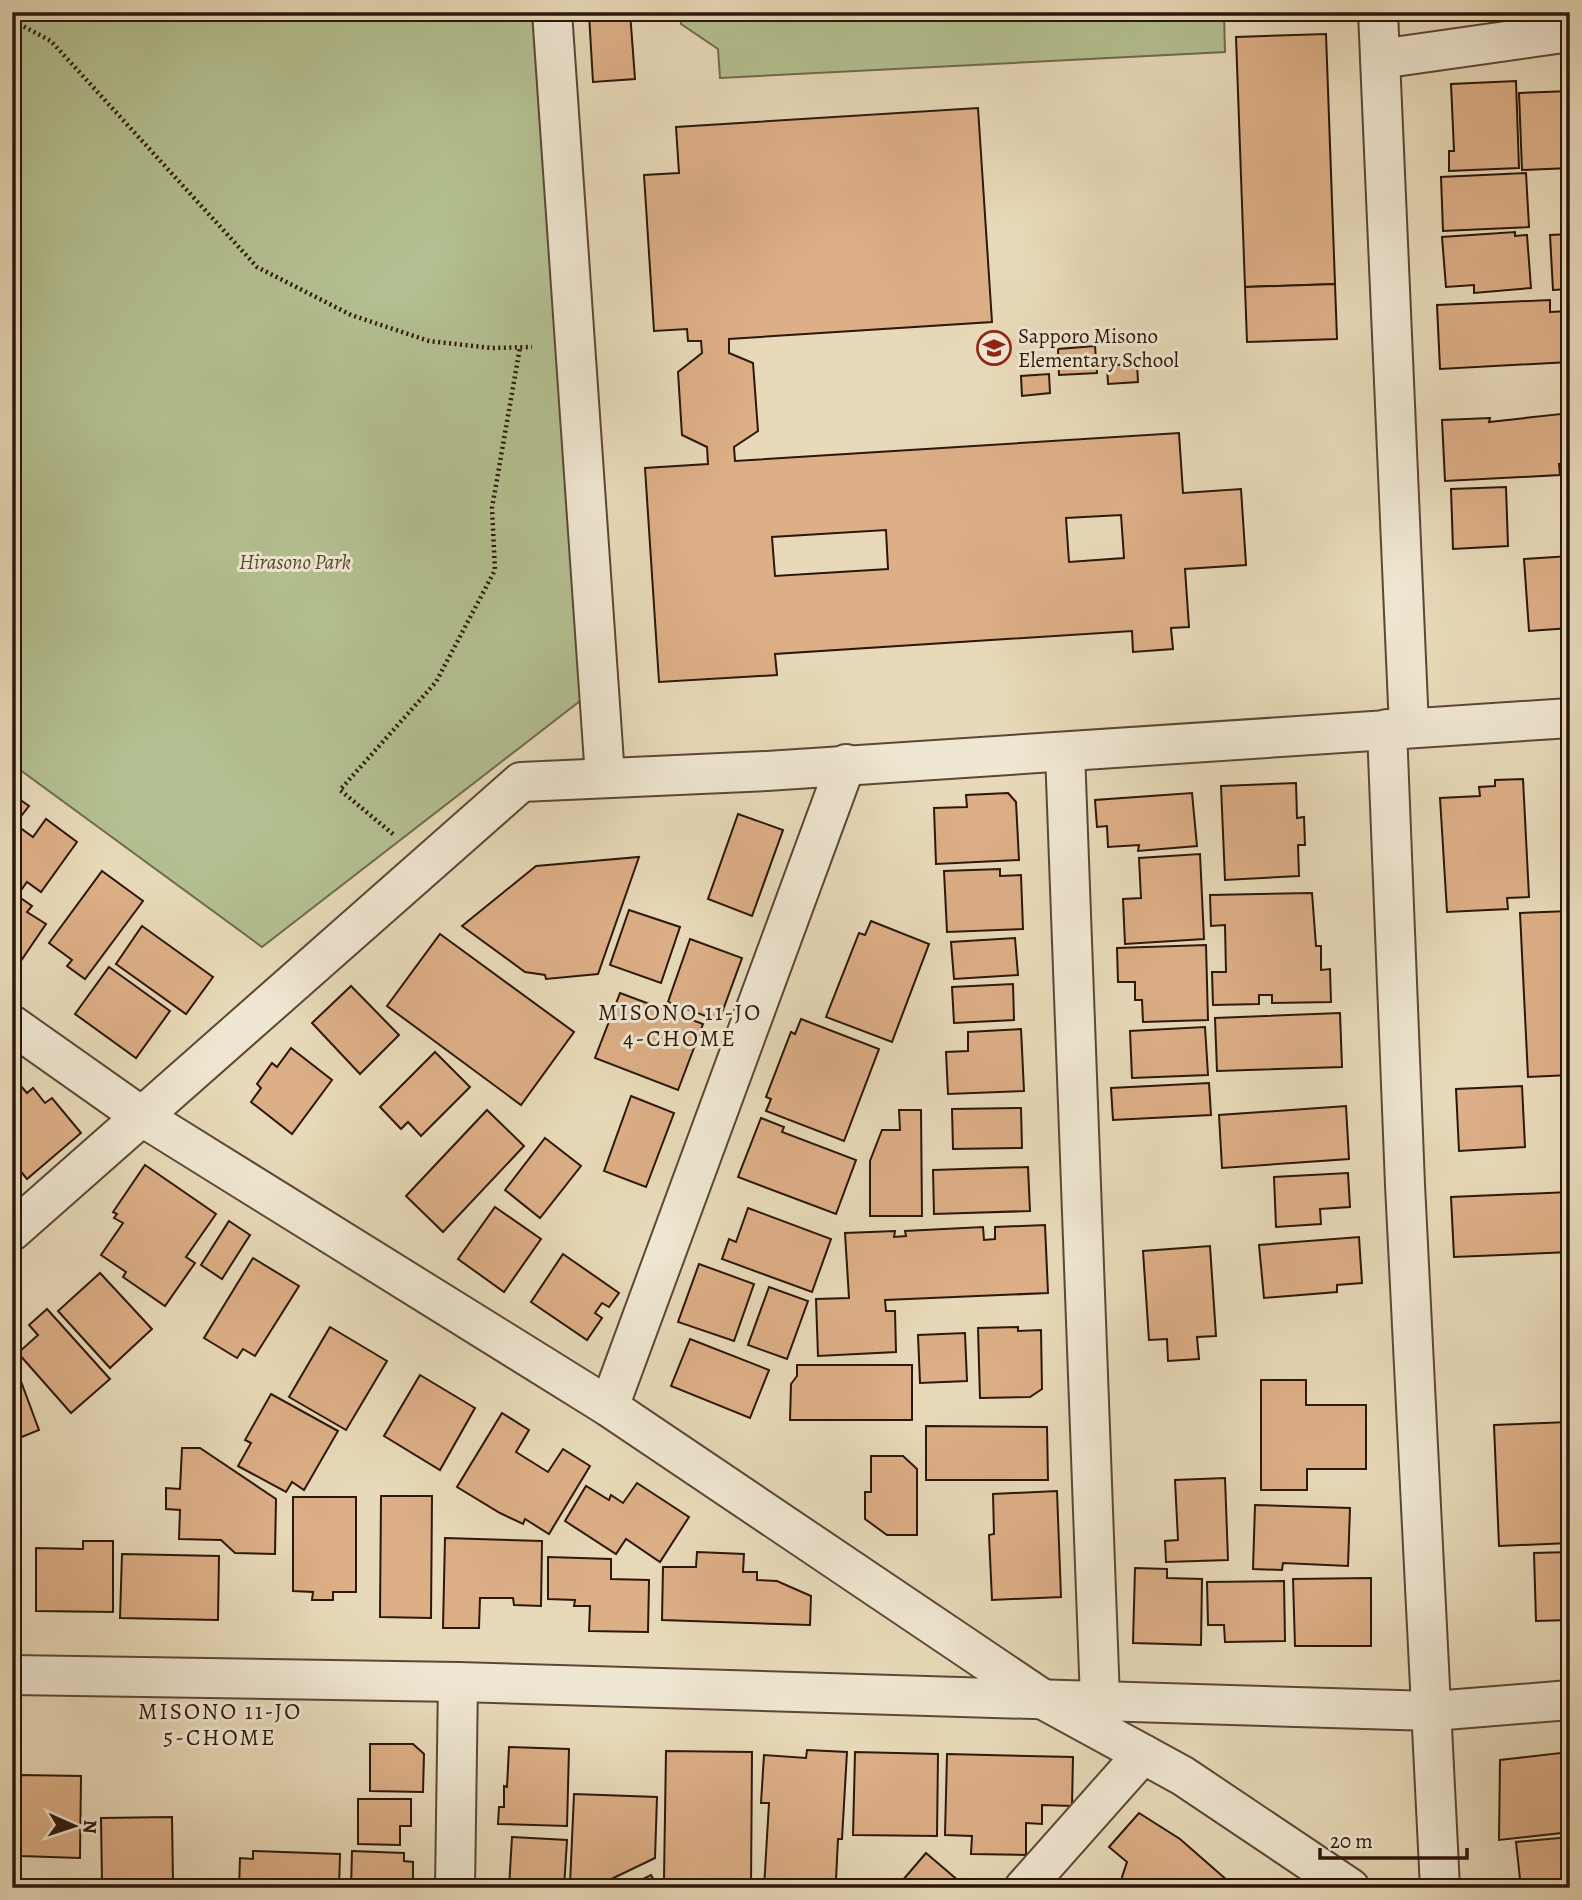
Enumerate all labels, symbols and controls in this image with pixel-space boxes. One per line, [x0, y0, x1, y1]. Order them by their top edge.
place label: Sapporo Misono Elementary School [1018, 322, 1179, 374]
school or university icon: Sapporo Misono Elementary School [975, 329, 1013, 367]
park label: Hirasono Park [239, 548, 351, 576]
district label: MISONO 11-JO 4-CHOME [598, 997, 762, 1054]
district label: MISONO 11-JO 5-CHOME [138, 1696, 302, 1753]
north arrow [38, 1792, 108, 1862]
scale bar [1320, 1816, 1466, 1860]
text: N [77, 1819, 103, 1835]
text: 20 m [1330, 1827, 1373, 1855]

